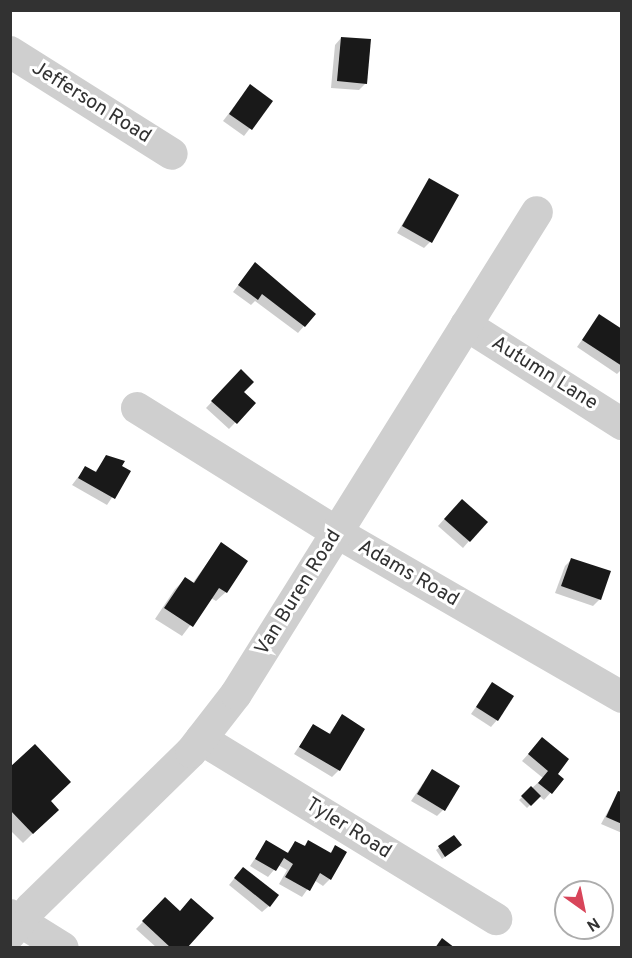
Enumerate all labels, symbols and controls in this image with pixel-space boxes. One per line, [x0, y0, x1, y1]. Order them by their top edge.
street label: Jefferson Road [27, 57, 155, 149]
street label: Autumn Lane [486, 332, 602, 416]
street label: Van Buren Road [251, 526, 347, 660]
street label: Adams Road [353, 535, 463, 613]
street label: Tyler Road [301, 793, 395, 865]
north arrow [554, 880, 614, 940]
text: N [582, 912, 603, 935]

